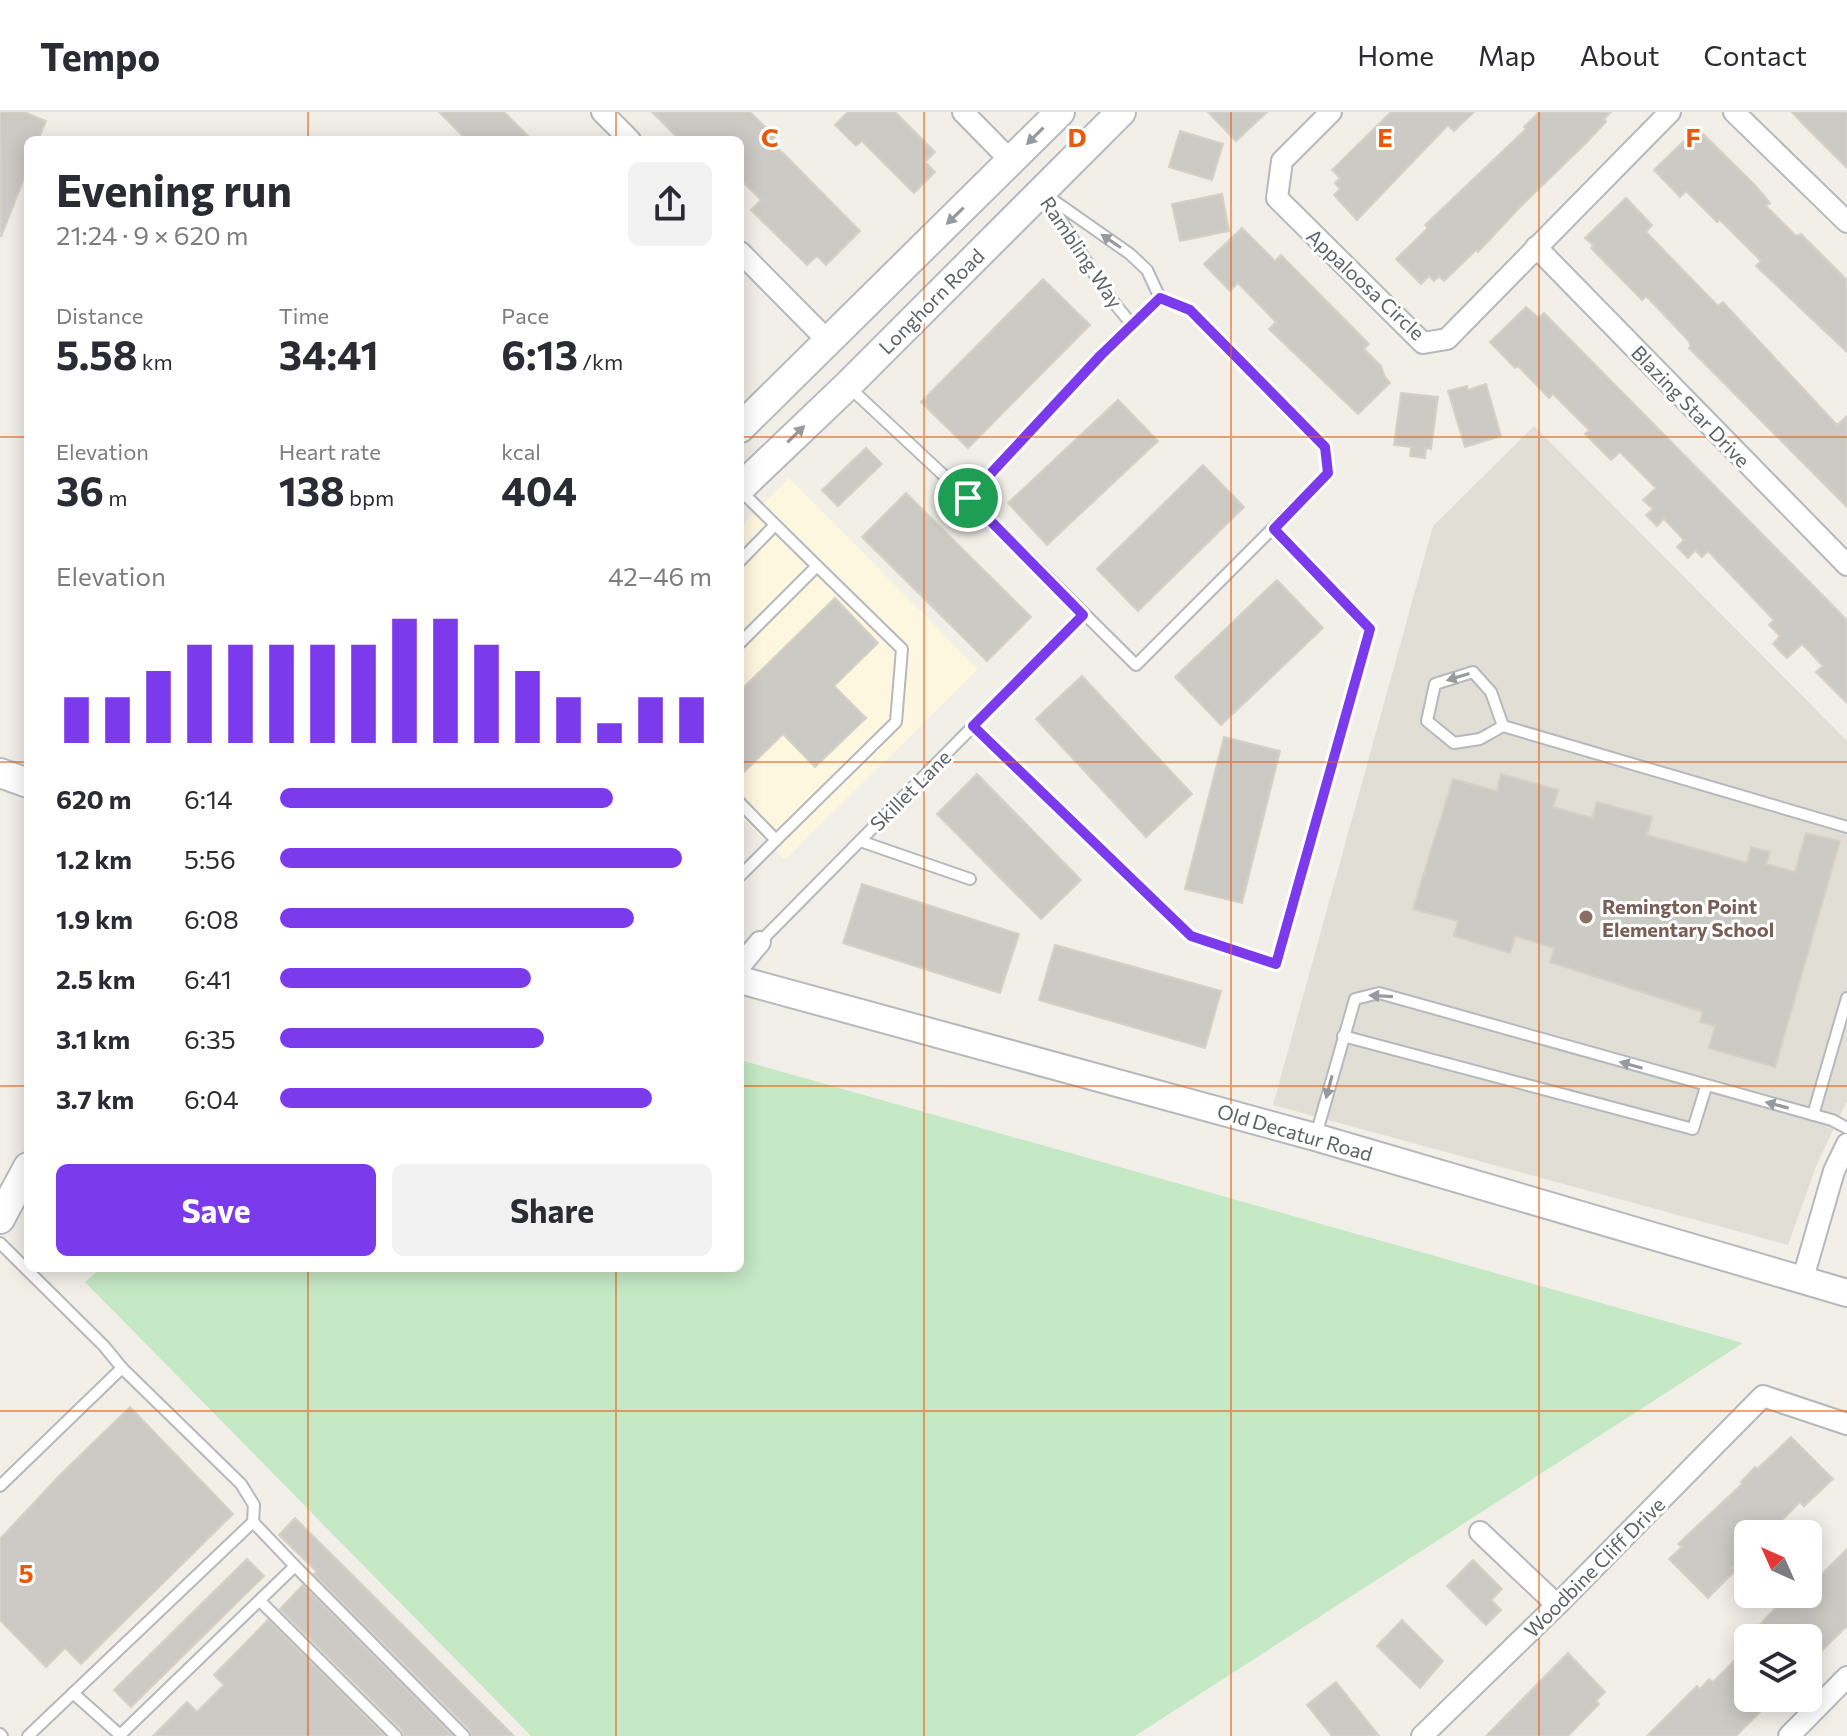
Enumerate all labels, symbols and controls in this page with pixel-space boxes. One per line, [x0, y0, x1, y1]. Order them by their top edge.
text: Tempo [40, 32, 160, 79]
text: Home [1357, 38, 1434, 72]
text: Map [1478, 38, 1536, 72]
text: About [1580, 38, 1660, 72]
text: Contact [1704, 38, 1807, 72]
text: C [761, 121, 779, 152]
text: D [1067, 121, 1087, 152]
text: E [1377, 121, 1393, 152]
text: F [1685, 121, 1701, 152]
one-way arrow [1026, 127, 1045, 145]
text: Evening run [56, 162, 292, 216]
button: share [628, 162, 712, 246]
street label: Rambling Way [1036, 192, 1128, 312]
one-way arrow [946, 206, 965, 224]
text: 21:24 · 9 × 620 m [56, 219, 248, 250]
street label: Appaloosa Circle [1302, 223, 1430, 345]
one-way arrow [1100, 234, 1121, 249]
street label: Longhorn Road [873, 243, 989, 359]
text: Distance [56, 302, 143, 329]
text: Time [279, 302, 329, 329]
text: Pace [501, 302, 549, 329]
text: 5.58 [56, 329, 137, 378]
text: 34:41 [279, 329, 379, 378]
text: 6:13 [501, 329, 578, 378]
street label: Blazing Star Drive [1627, 340, 1755, 472]
text: km [137, 348, 173, 375]
text: /km [578, 348, 623, 375]
one-way arrow [787, 425, 806, 443]
text: Elevation [56, 438, 149, 465]
text: Heart rate [279, 438, 381, 465]
text: kcal [501, 438, 541, 465]
pin [934, 464, 1002, 532]
text: 36 [56, 465, 104, 514]
text: 138 [279, 465, 345, 514]
text: 404 [501, 465, 577, 514]
icon: arrive [946, 476, 990, 520]
text: m [104, 484, 127, 511]
text: bpm [345, 484, 394, 511]
text: Elevation [56, 560, 166, 591]
text: 42–46 m [608, 560, 712, 591]
one-way arrow [1446, 671, 1470, 683]
street label: Skillet Lane [865, 745, 955, 835]
text: 620 m [56, 783, 131, 814]
text: 6:14 [184, 783, 233, 814]
text: 1.2 km [56, 843, 132, 874]
text: 5:56 [184, 843, 236, 874]
place label: Remington Point Elementary School [1602, 894, 1774, 941]
text: 1.9 km [56, 903, 133, 934]
text: 6:08 [184, 903, 239, 934]
marker: Remington Point Elementary School [1577, 908, 1595, 926]
text: 2.5 km [56, 963, 135, 994]
text: 6:41 [184, 963, 232, 994]
one-way arrow [1369, 989, 1394, 1002]
text: 3.1 km [56, 1023, 130, 1054]
text: 6:35 [184, 1023, 236, 1054]
one-way arrow [1619, 1058, 1643, 1071]
one-way arrow [1322, 1075, 1335, 1099]
text: 3.7 km [56, 1083, 134, 1114]
text: 6:04 [184, 1083, 238, 1114]
street label: Old Decatur Road [1215, 1098, 1375, 1166]
one-way arrow [1765, 1099, 1790, 1111]
button: Save [56, 1164, 376, 1256]
button: Share [392, 1164, 712, 1256]
street label: Woodbine Cliff Drive [1519, 1492, 1669, 1642]
north arrow [1734, 1520, 1822, 1608]
map controls [1734, 1520, 1822, 1712]
text: 5 [18, 1557, 34, 1588]
button: layers [1734, 1624, 1822, 1712]

